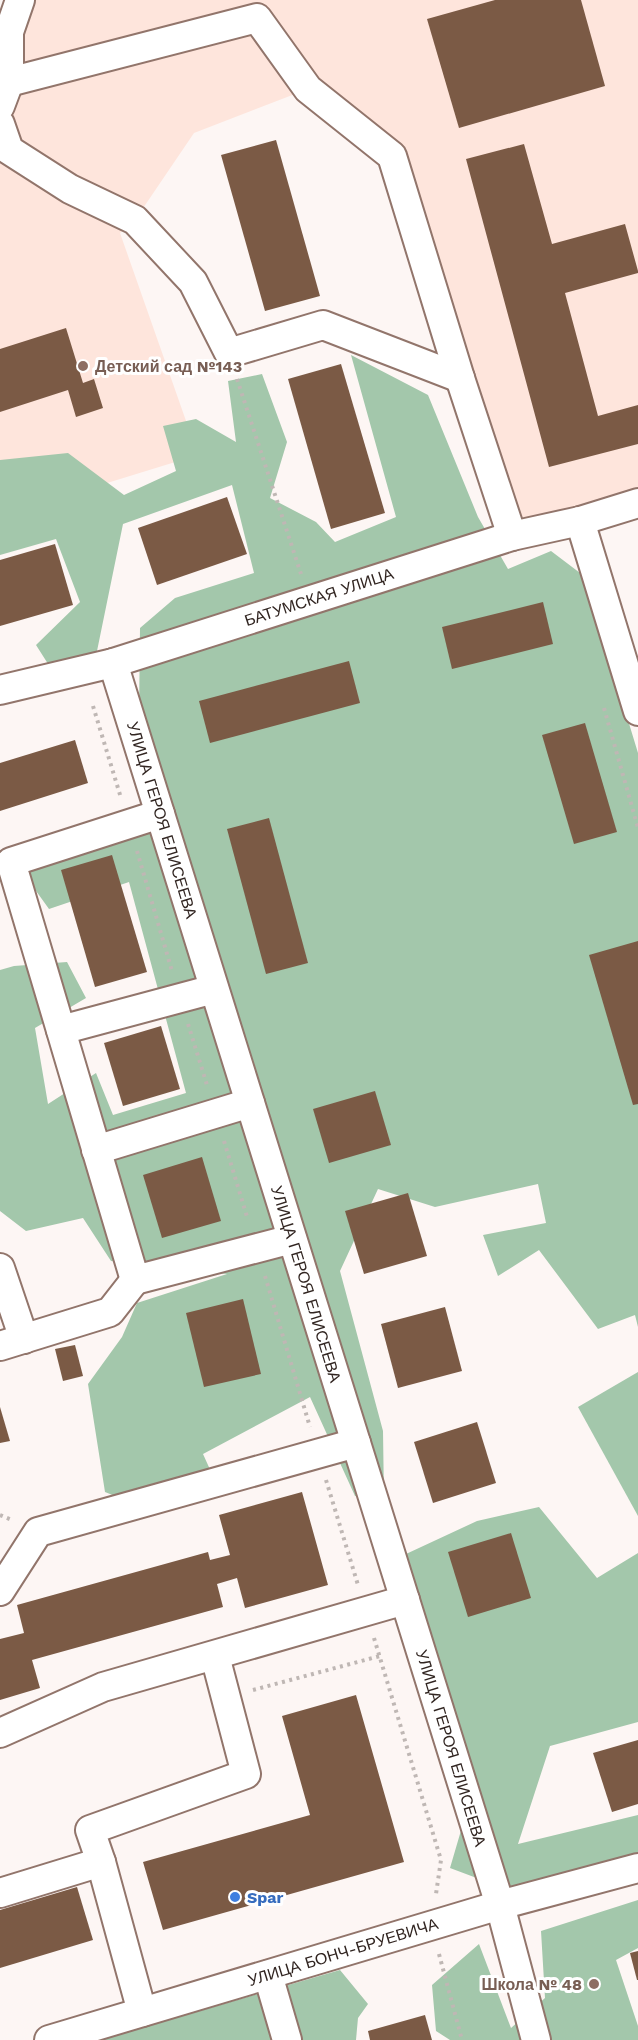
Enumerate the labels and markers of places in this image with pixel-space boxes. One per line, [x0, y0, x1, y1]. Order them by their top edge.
place label: Детский сад №143 [95, 357, 242, 376]
marker: Детский сад №143 [76, 359, 90, 373]
place label: Spar [247, 1888, 284, 1907]
marker: Spar [228, 1890, 242, 1904]
place label: Школа № 48 [482, 1975, 582, 1994]
marker: Школа № 48 [587, 1977, 601, 1991]

